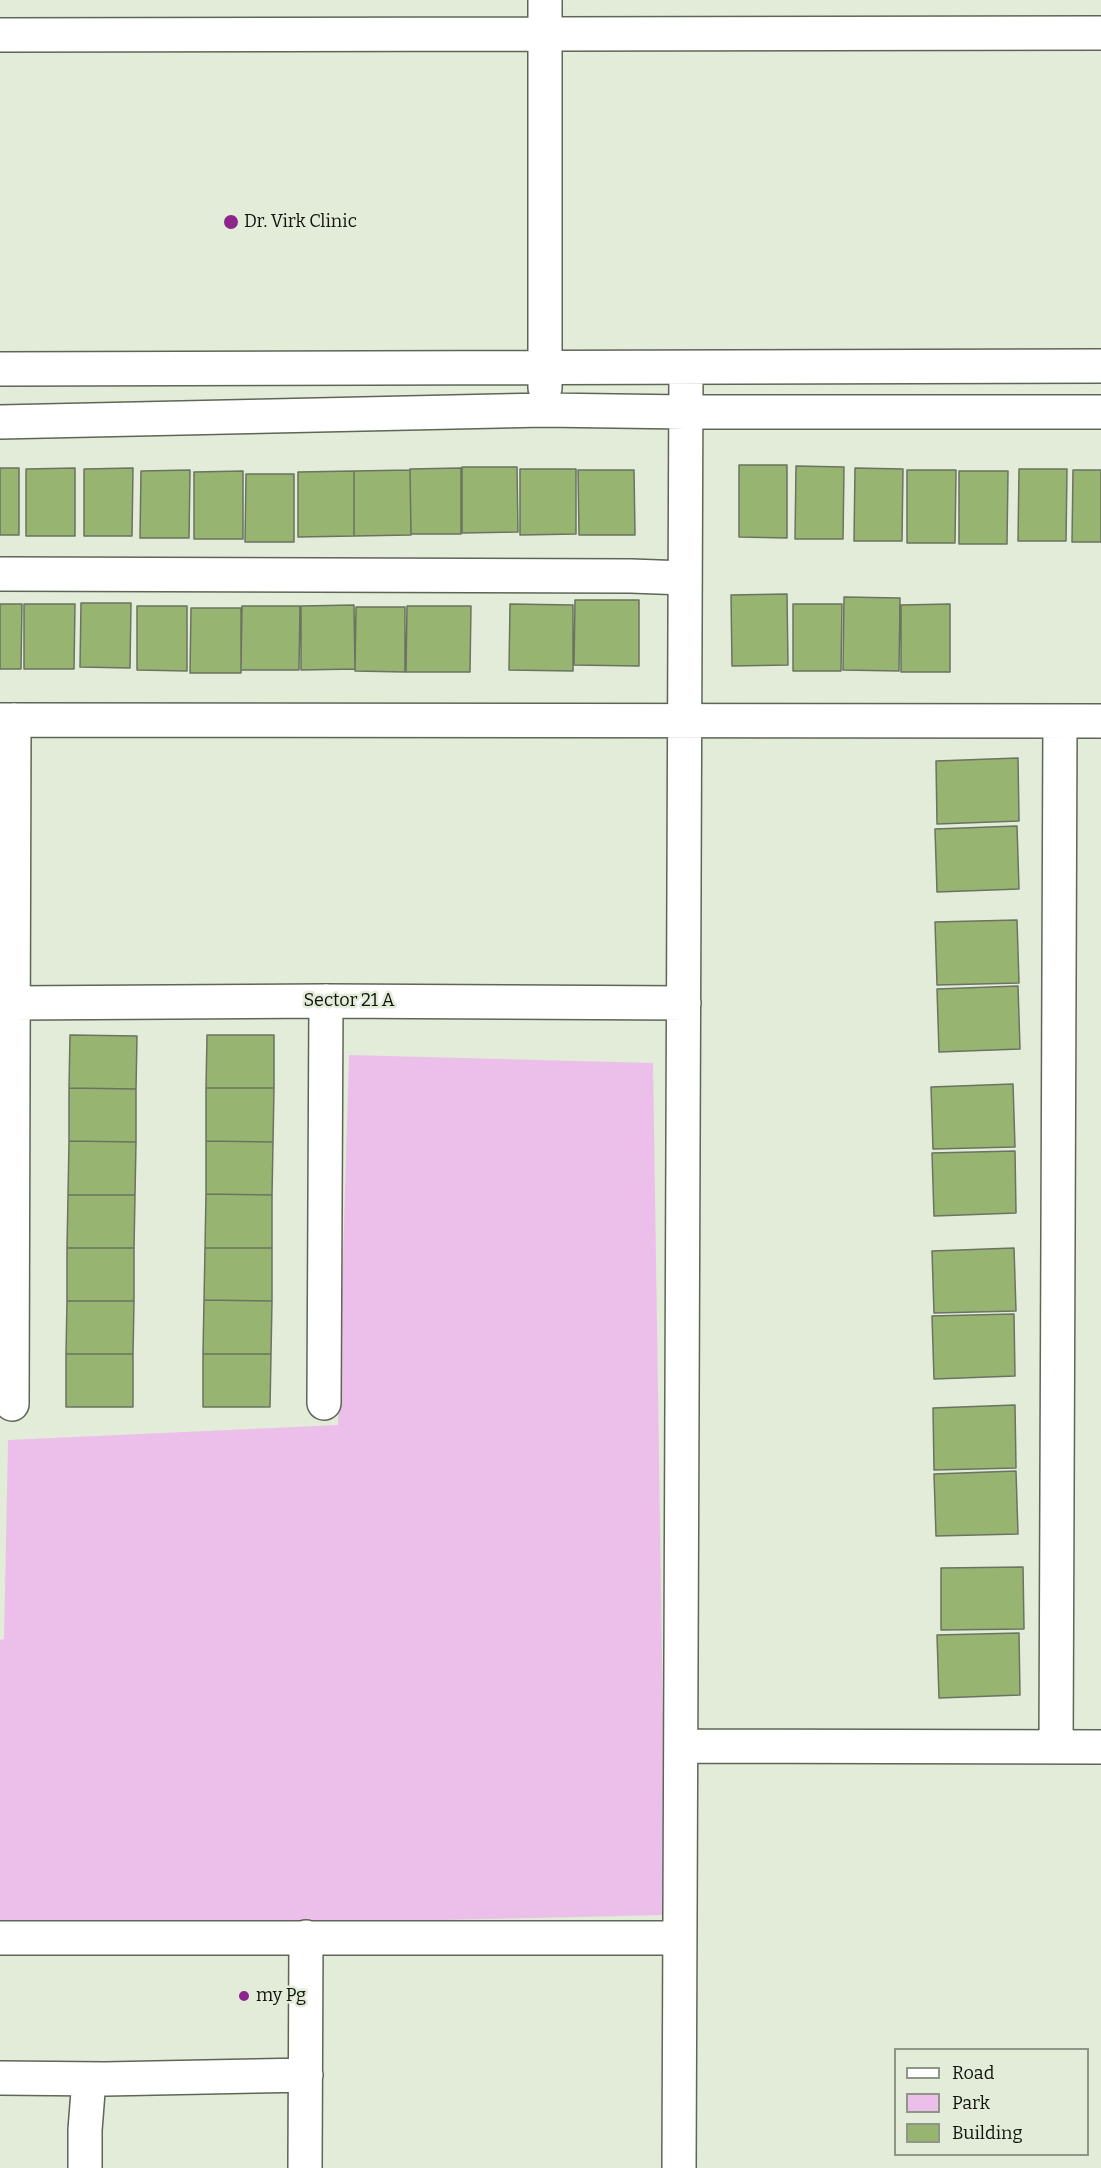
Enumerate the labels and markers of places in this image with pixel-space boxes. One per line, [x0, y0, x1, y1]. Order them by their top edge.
place label: Dr. Virk Clinic [244, 211, 357, 233]
marker: Dr. Virk Clinic [222, 213, 240, 231]
place label: my Pg [256, 1985, 306, 2007]
marker: my Pg [237, 1989, 251, 2003]

